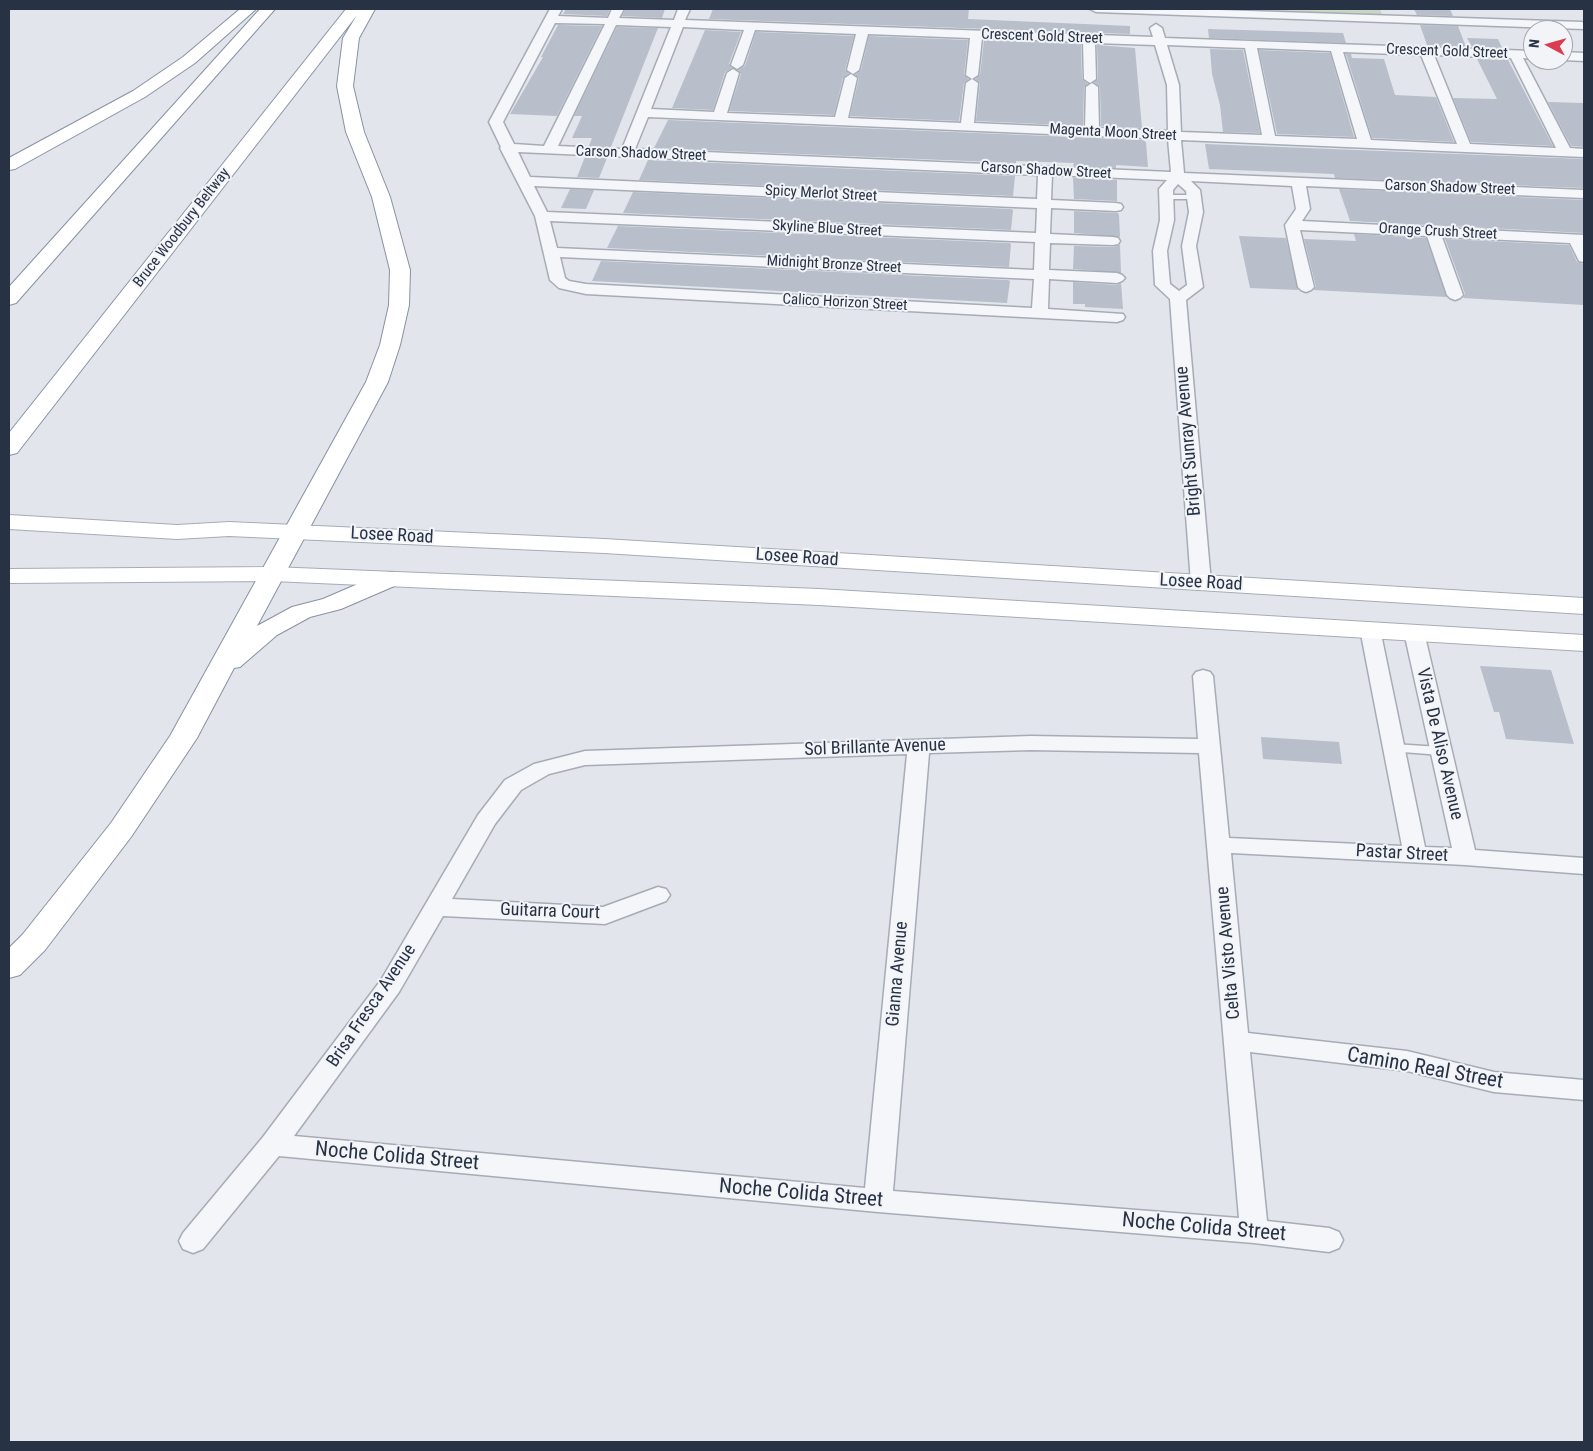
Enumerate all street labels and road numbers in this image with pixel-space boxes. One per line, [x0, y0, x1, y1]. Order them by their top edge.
street label: Crescent Gold Street [981, 26, 1103, 48]
street label: Crescent Gold Street [1386, 41, 1508, 63]
street label: Magenta Moon Street [1049, 121, 1177, 145]
street label: Carson Shadow Street [575, 143, 707, 165]
street label: Carson Shadow Street [980, 159, 1112, 183]
street label: Bruce Woodbury Beltway [130, 165, 234, 291]
street label: Carson Shadow Street [1384, 177, 1516, 199]
street label: Spicy Merlot Street [765, 182, 877, 206]
street label: Skyline Blue Street [772, 217, 882, 241]
street label: Orange Crush Street [1378, 220, 1498, 244]
street label: Midnight Bronze Street [766, 252, 902, 278]
street label: Calico Horizon Street [782, 291, 908, 315]
street label: Bright Sunray Avenue [1172, 365, 1206, 517]
street label: Losee Road [350, 523, 434, 549]
street label: Losee Road [755, 544, 839, 572]
street label: Losee Road [1159, 570, 1243, 596]
street label: Vista De Aliso Avenue [1411, 666, 1467, 822]
street label: Sol Brillante Avenue [804, 735, 946, 761]
street label: Pastar Street [1355, 841, 1449, 867]
street label: Celta Visto Avenue [1212, 886, 1246, 1020]
street label: Guitarra Court [500, 899, 600, 925]
street label: Gianna Avenue [883, 921, 913, 1027]
street label: Brisa Fresca Avenue [323, 940, 421, 1072]
street label: Camino Real Street [1345, 1043, 1505, 1095]
street label: Noche Colida Street [314, 1137, 480, 1177]
street label: Noche Colida Street [718, 1174, 884, 1214]
street label: Noche Colida Street [1121, 1208, 1287, 1248]

